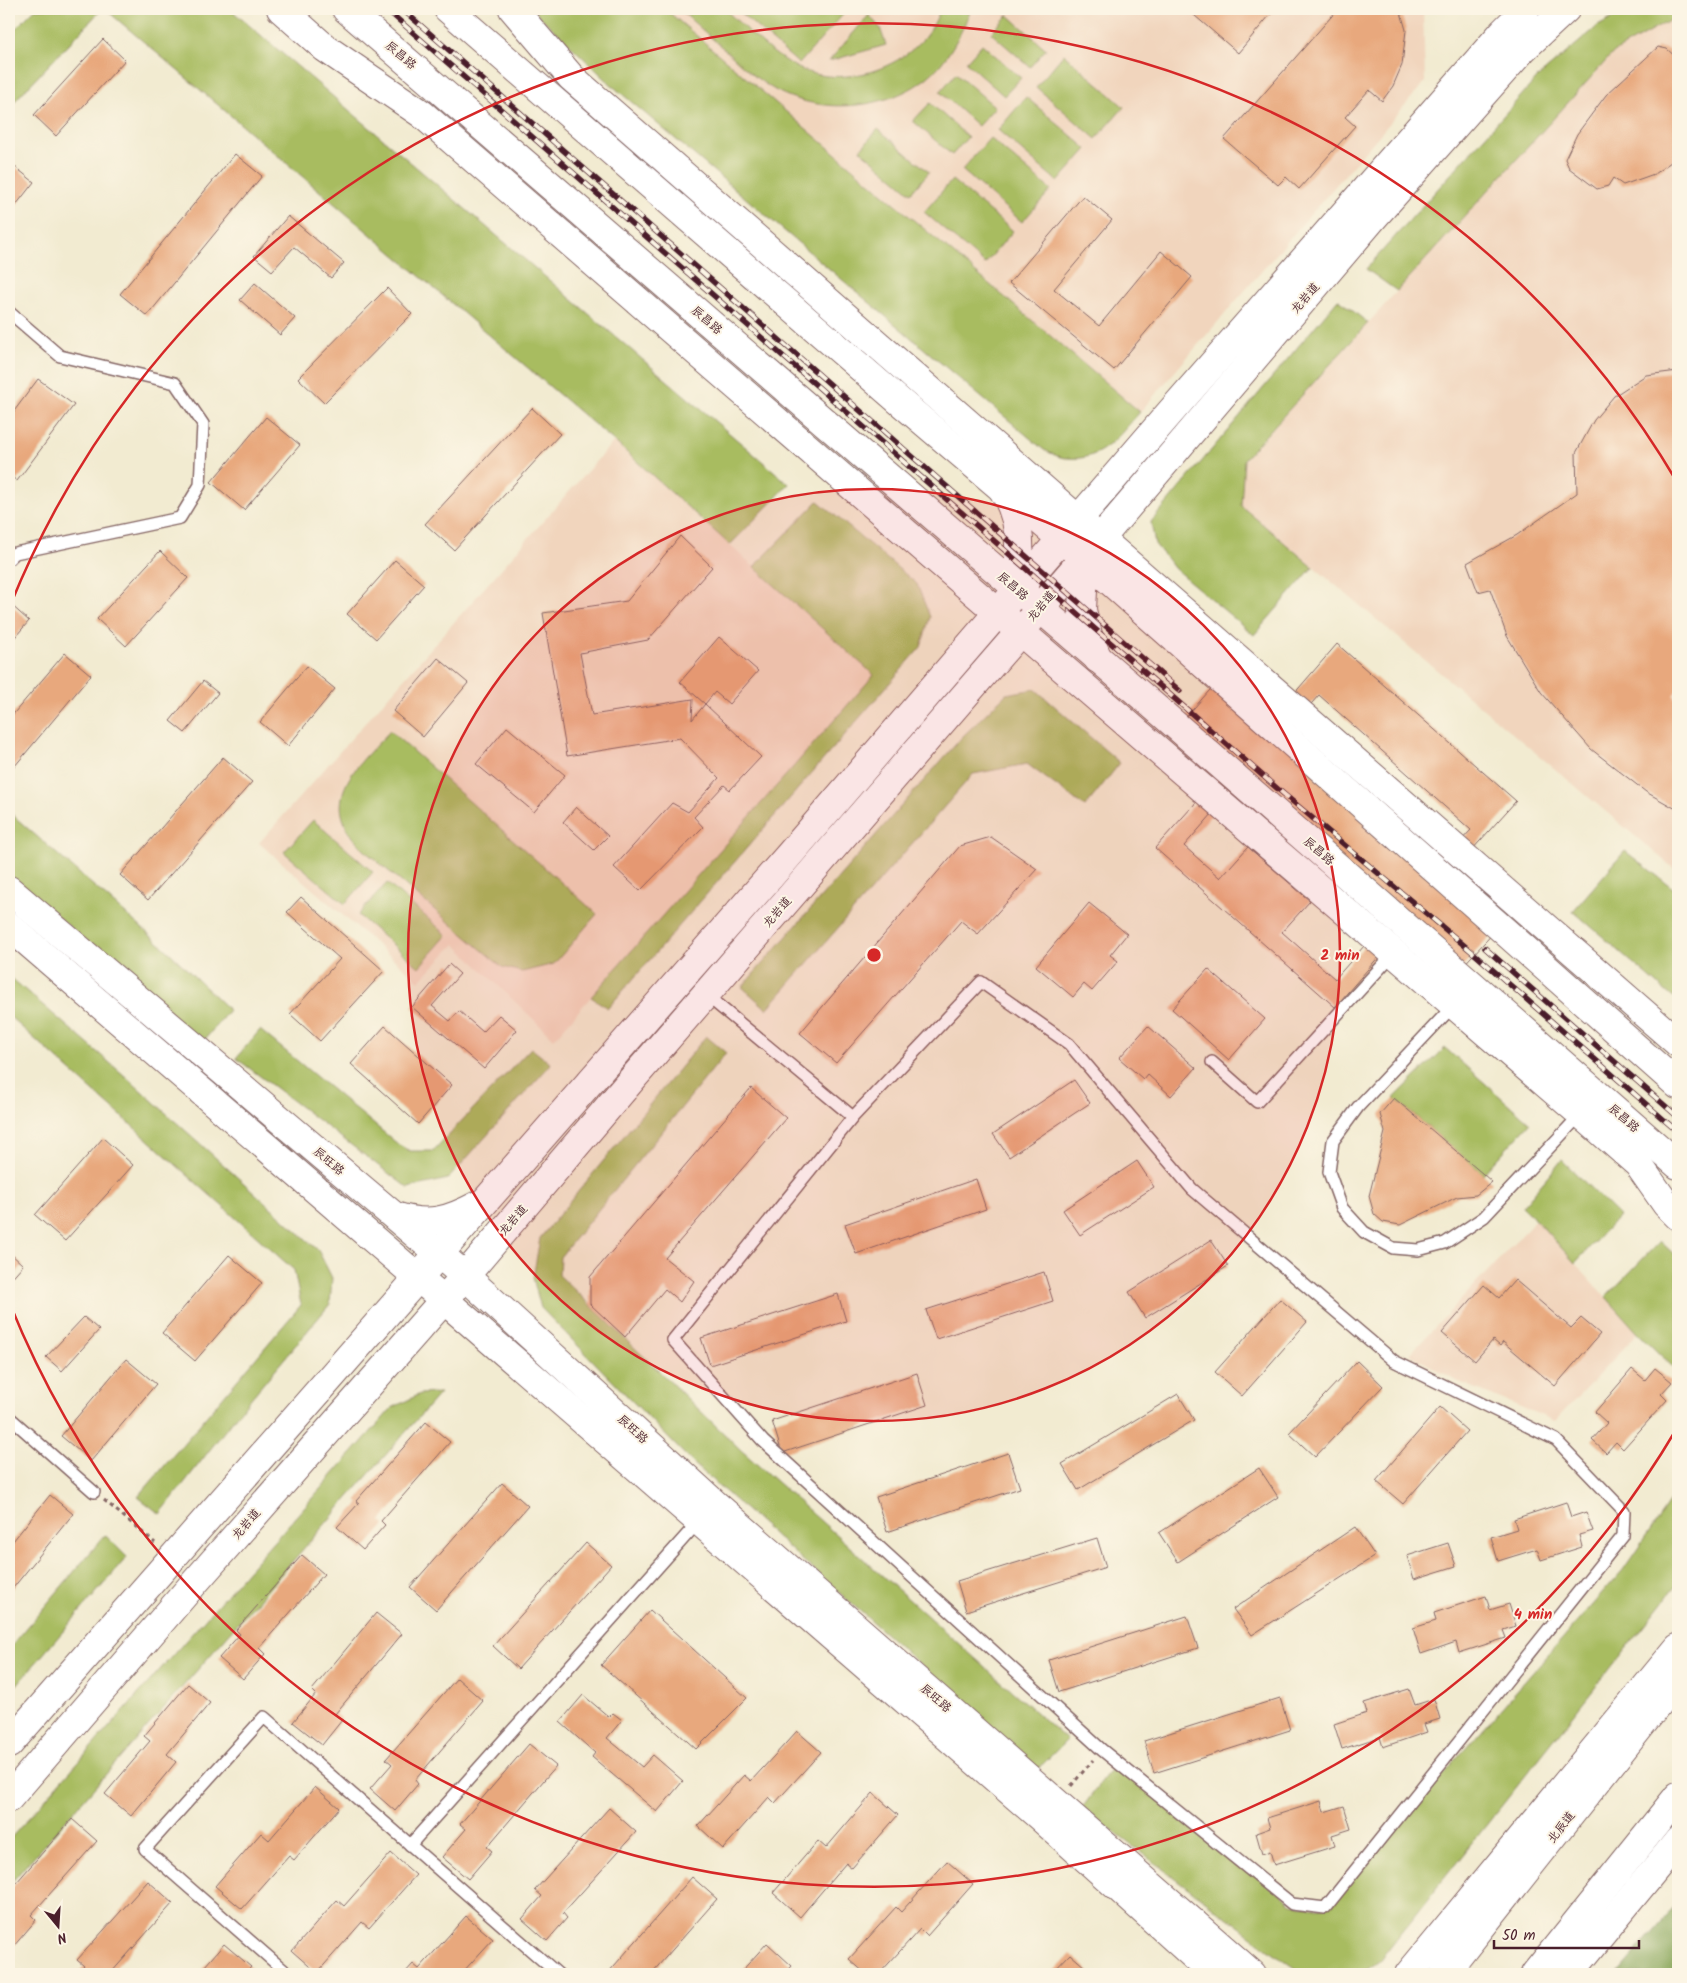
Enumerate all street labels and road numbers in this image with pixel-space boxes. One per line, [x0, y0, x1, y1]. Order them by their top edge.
street label: 辰昌路 [381, 37, 421, 74]
street label: 龙岩道 [1286, 279, 1324, 318]
street label: 辰昌路 [687, 301, 726, 339]
street label: 辰昌路 [993, 567, 1032, 605]
street label: 龙岩道 [1023, 586, 1060, 626]
street label: 辰昌路 [1299, 832, 1338, 870]
street label: 龙岩道 [758, 893, 796, 932]
street label: 辰昌路 [1604, 1099, 1643, 1137]
street label: 辰旺路 [309, 1143, 349, 1180]
street label: 龙岩道 [494, 1201, 532, 1240]
street label: 辰旺路 [613, 1410, 652, 1449]
street label: 龙岩道 [227, 1505, 265, 1544]
street label: 辰旺路 [916, 1679, 955, 1717]
street label: 北辰道 [1543, 1807, 1580, 1847]

